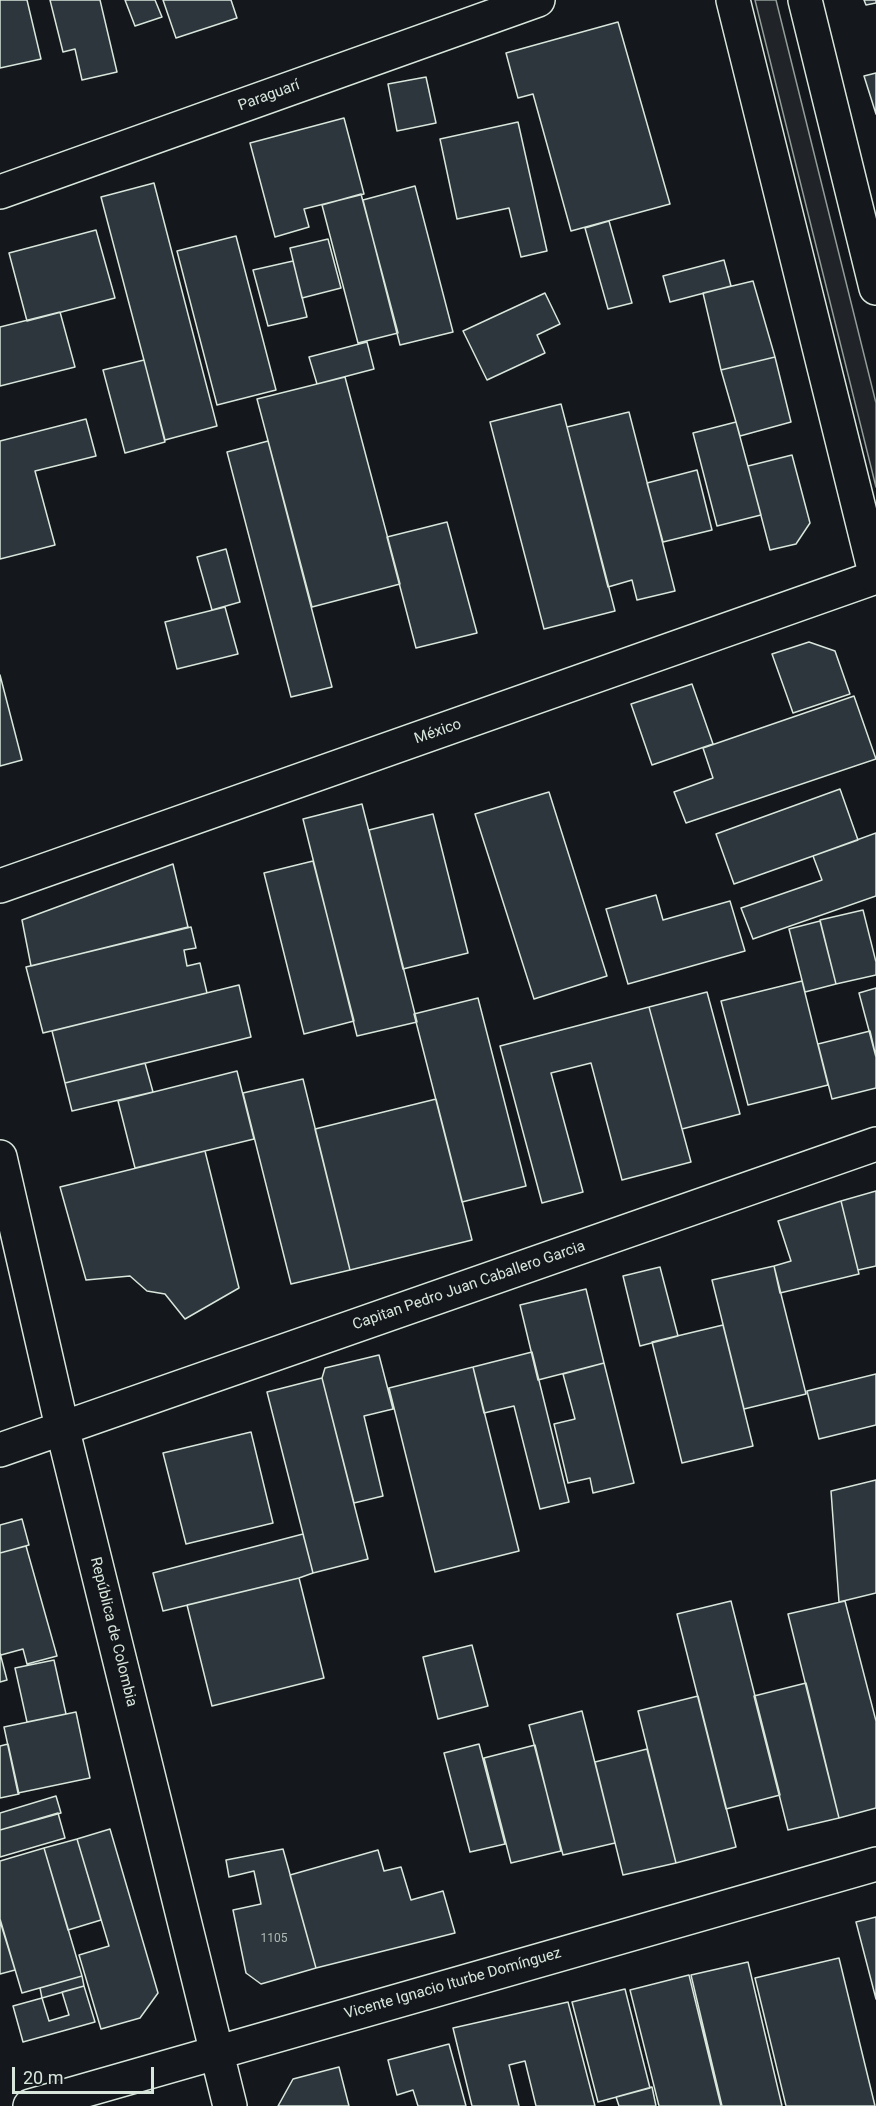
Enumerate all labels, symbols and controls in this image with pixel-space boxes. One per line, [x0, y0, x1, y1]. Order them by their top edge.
street label: Paraguarí [236, 77, 302, 115]
street label: México [412, 716, 464, 748]
street label: Capitan Pedro Juan Caballero Garcia [350, 1238, 588, 1334]
street label: República de Colombia [86, 1555, 140, 1709]
house number: 1105 [261, 1932, 287, 1946]
street label: Vicente Ignacio Iturbe Domínguez [343, 1944, 563, 2024]
scale bar [15, 2055, 158, 2093]
text: 20 m [23, 2067, 63, 2088]

